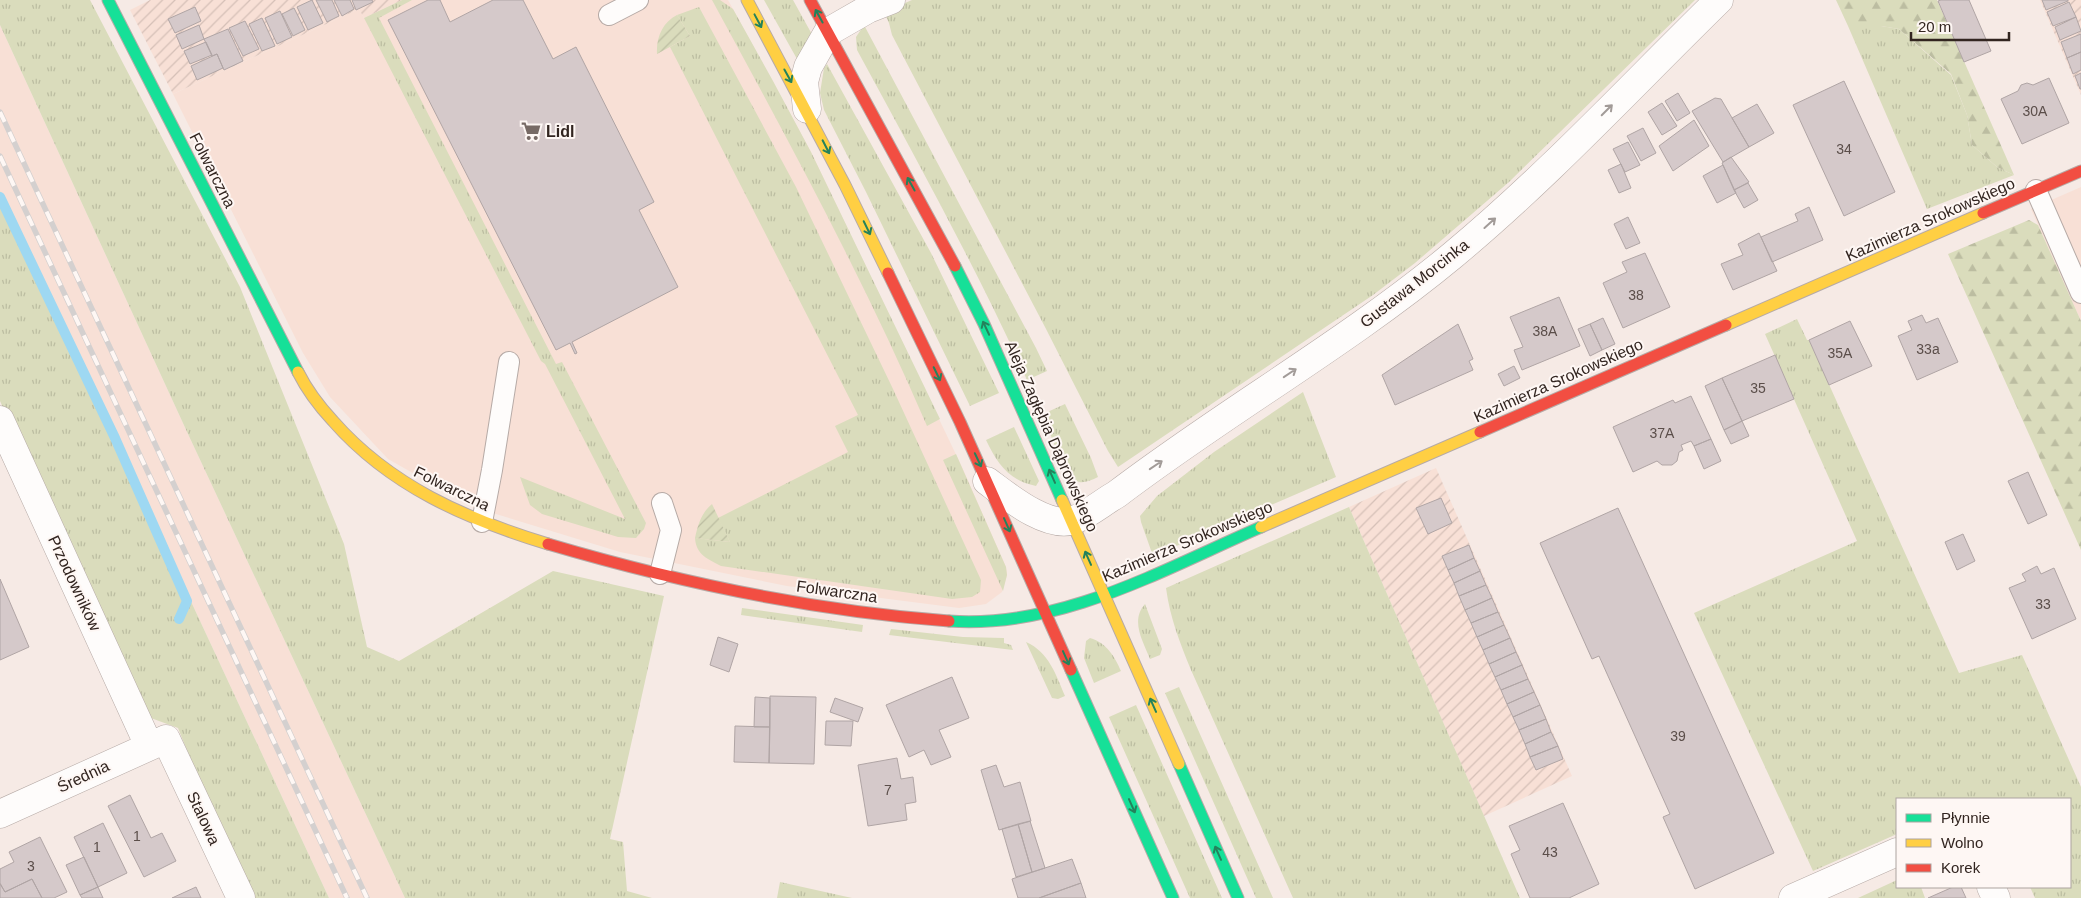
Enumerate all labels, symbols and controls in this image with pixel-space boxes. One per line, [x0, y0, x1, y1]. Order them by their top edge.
one-way arrow [814, 9, 823, 24]
scale bar [1911, 10, 2008, 42]
one-way arrow [754, 14, 764, 28]
text: 20 m [1918, 18, 1951, 35]
one-way arrow [783, 69, 793, 84]
house number: 30A [2023, 103, 2048, 119]
one-way arrow [1601, 104, 1613, 116]
supermarket icon: Lidl [520, 120, 542, 142]
place label: Lidl [546, 123, 574, 140]
street label: Folwarczna [186, 130, 239, 211]
one-way arrow [822, 139, 831, 154]
house number: 34 [1836, 141, 1852, 157]
street label: Kazimierza Srokowskiego [1843, 174, 2017, 264]
one-way arrow [906, 176, 916, 191]
one-way arrow [1483, 218, 1496, 229]
one-way arrow [863, 220, 872, 235]
street label: Gustawa Morcinka [1357, 236, 1472, 331]
house number: 38 [1628, 287, 1644, 303]
one-way arrow [980, 321, 990, 336]
house number: 38A [1533, 323, 1558, 339]
street label: Kazimierza Srokowskiego [1471, 335, 1645, 425]
street label: Aleja Zagłębia Dąbrowskiego [1002, 338, 1101, 534]
house number: 33a [1916, 341, 1940, 357]
house number: 35A [1828, 345, 1853, 361]
one-way arrow [933, 367, 943, 382]
one-way arrow [1283, 368, 1297, 378]
house number: 35 [1750, 380, 1766, 396]
house number: 37A [1650, 425, 1675, 441]
one-way arrow [973, 452, 983, 467]
one-way arrow [1149, 460, 1163, 470]
street label: Folwarczna [411, 463, 492, 514]
one-way arrow [1047, 469, 1057, 484]
street label: Kazimierza Srokowskiego [1100, 498, 1275, 585]
one-way arrow [1003, 517, 1013, 532]
street label: Przodowników [45, 533, 104, 634]
one-way arrow [1083, 551, 1093, 566]
street label: Folwarczna [795, 577, 879, 606]
house number: 33 [2035, 596, 2051, 612]
one-way arrow [1062, 650, 1071, 665]
one-way arrow [1147, 698, 1157, 713]
house number: 39 [1670, 728, 1686, 744]
street label: Średnia [54, 756, 112, 796]
house number: 7 [884, 782, 892, 798]
street label: Stalowa [184, 789, 223, 848]
one-way arrow [1128, 798, 1138, 813]
legend [1896, 798, 2071, 888]
text: Płynnie [1941, 809, 1990, 826]
house number: 1 [133, 828, 141, 844]
text: Wolno [1941, 834, 1983, 851]
house number: 1 [93, 839, 101, 855]
house number: 43 [1542, 844, 1558, 860]
one-way arrow [1212, 846, 1222, 861]
house number: 3 [27, 858, 35, 874]
text: Korek [1941, 859, 1981, 876]

